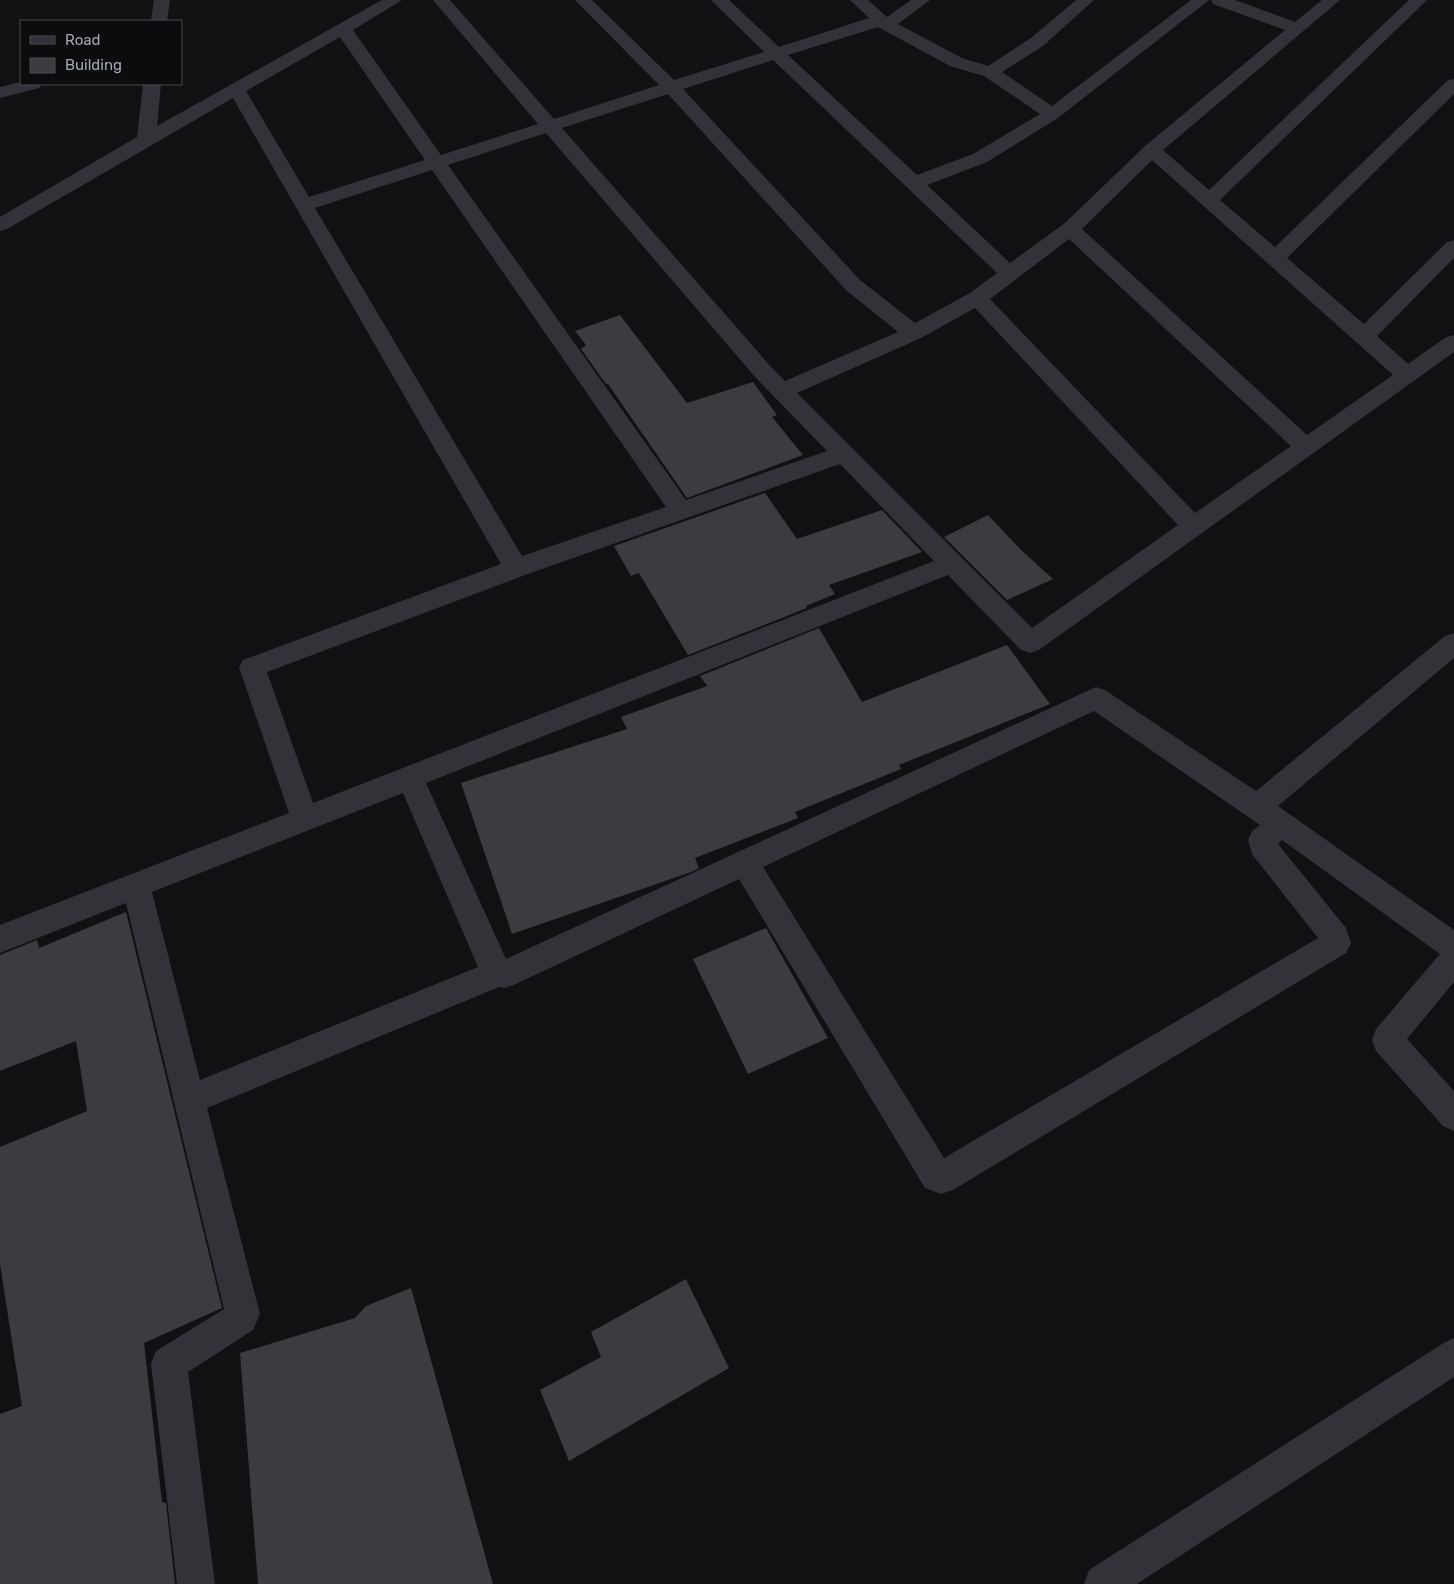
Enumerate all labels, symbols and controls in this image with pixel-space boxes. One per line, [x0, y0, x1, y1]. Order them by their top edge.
legend [20, 20, 182, 85]
text: Road [65, 31, 101, 49]
text: Building [65, 56, 122, 74]

